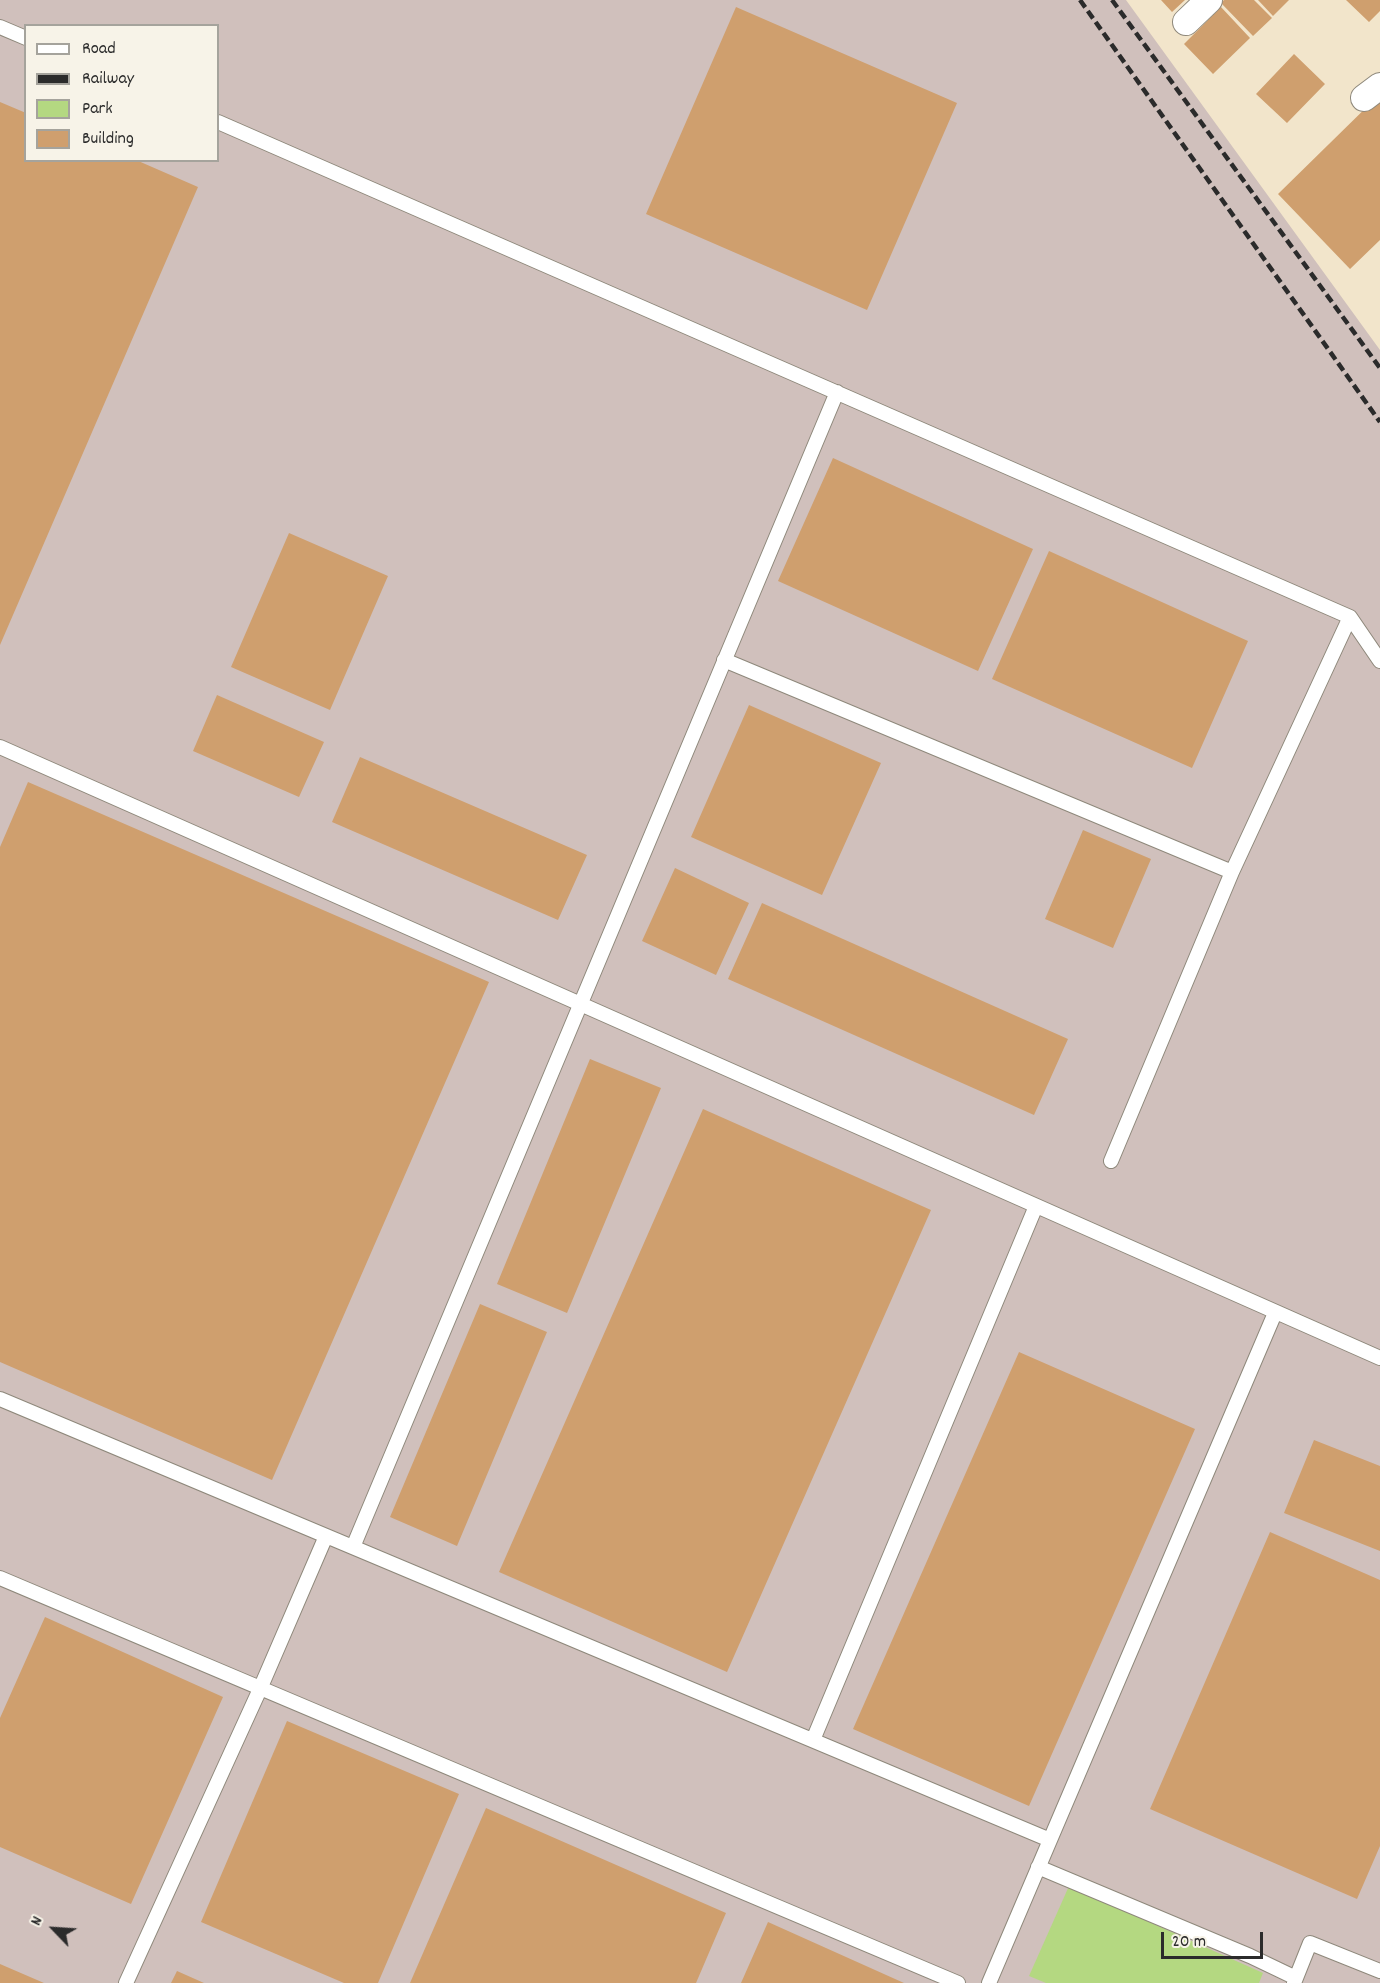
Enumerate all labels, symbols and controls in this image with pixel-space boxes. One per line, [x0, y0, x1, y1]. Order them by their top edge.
legend [24, 24, 219, 162]
text: Road [82, 37, 116, 62]
text: Railway [82, 67, 134, 92]
text: Park [82, 97, 113, 122]
text: Building [82, 127, 134, 152]
north arrow [24, 1899, 84, 1959]
text: N [25, 1913, 49, 1930]
scale bar [1164, 1920, 1266, 1958]
text: 20 m [1172, 1930, 1206, 1955]

